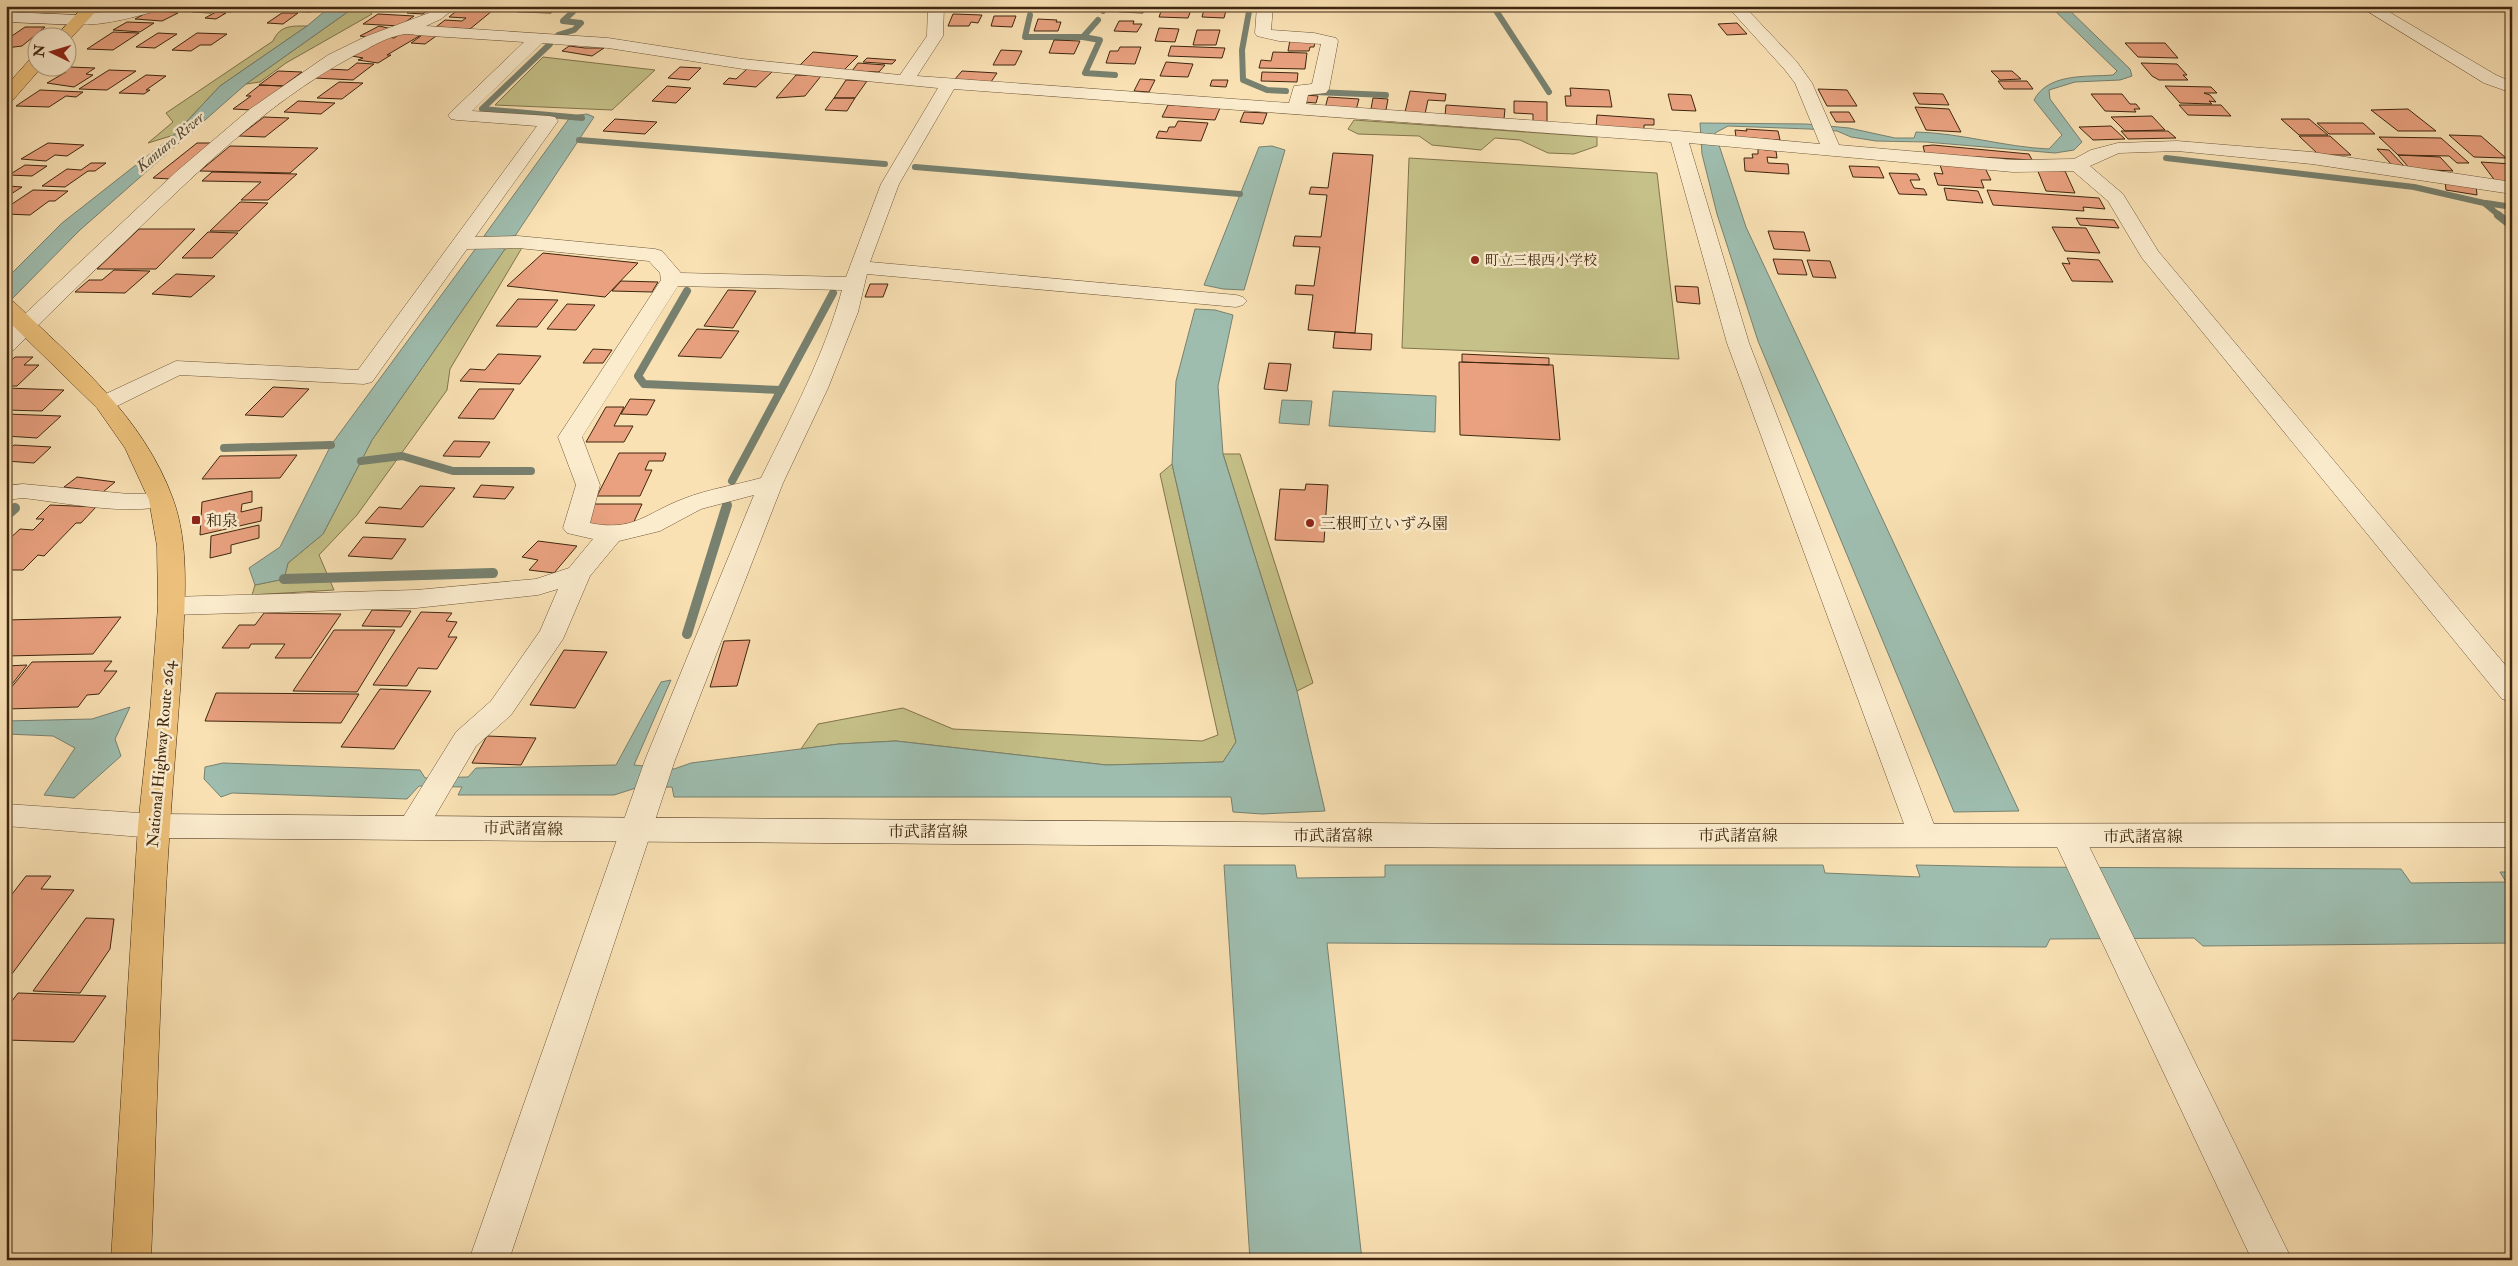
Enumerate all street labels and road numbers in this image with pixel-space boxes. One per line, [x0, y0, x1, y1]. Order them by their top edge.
street label: National Highway Route 264 [143, 659, 179, 848]
street label: 市武諸富線 [483, 818, 563, 840]
street label: 市武諸富線 [888, 822, 968, 842]
street label: 市武諸富線 [1293, 826, 1373, 846]
street label: 市武諸富線 [1698, 826, 1778, 846]
street label: 市武諸富線 [2103, 827, 2183, 847]

